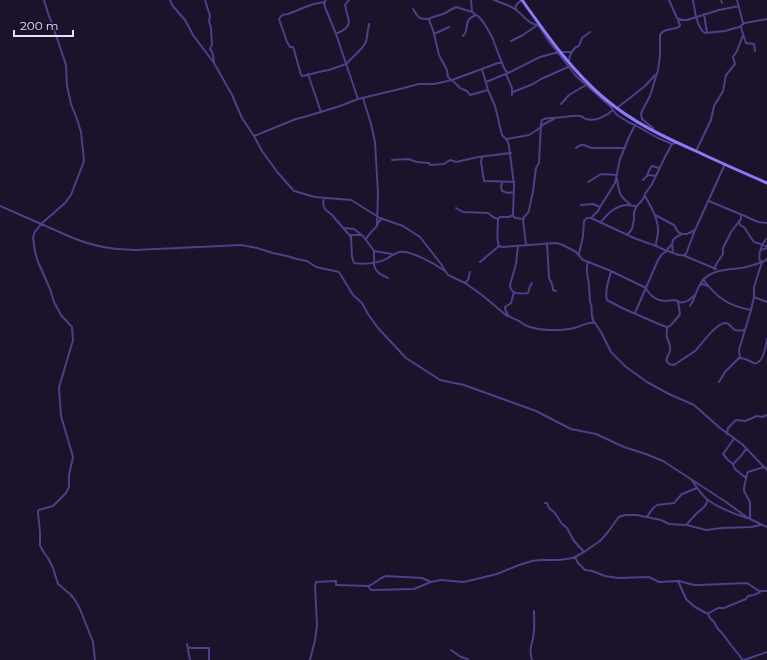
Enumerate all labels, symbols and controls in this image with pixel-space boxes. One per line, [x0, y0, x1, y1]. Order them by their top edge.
scale bar [14, 12, 73, 38]
text: 200 m [20, 18, 59, 33]

